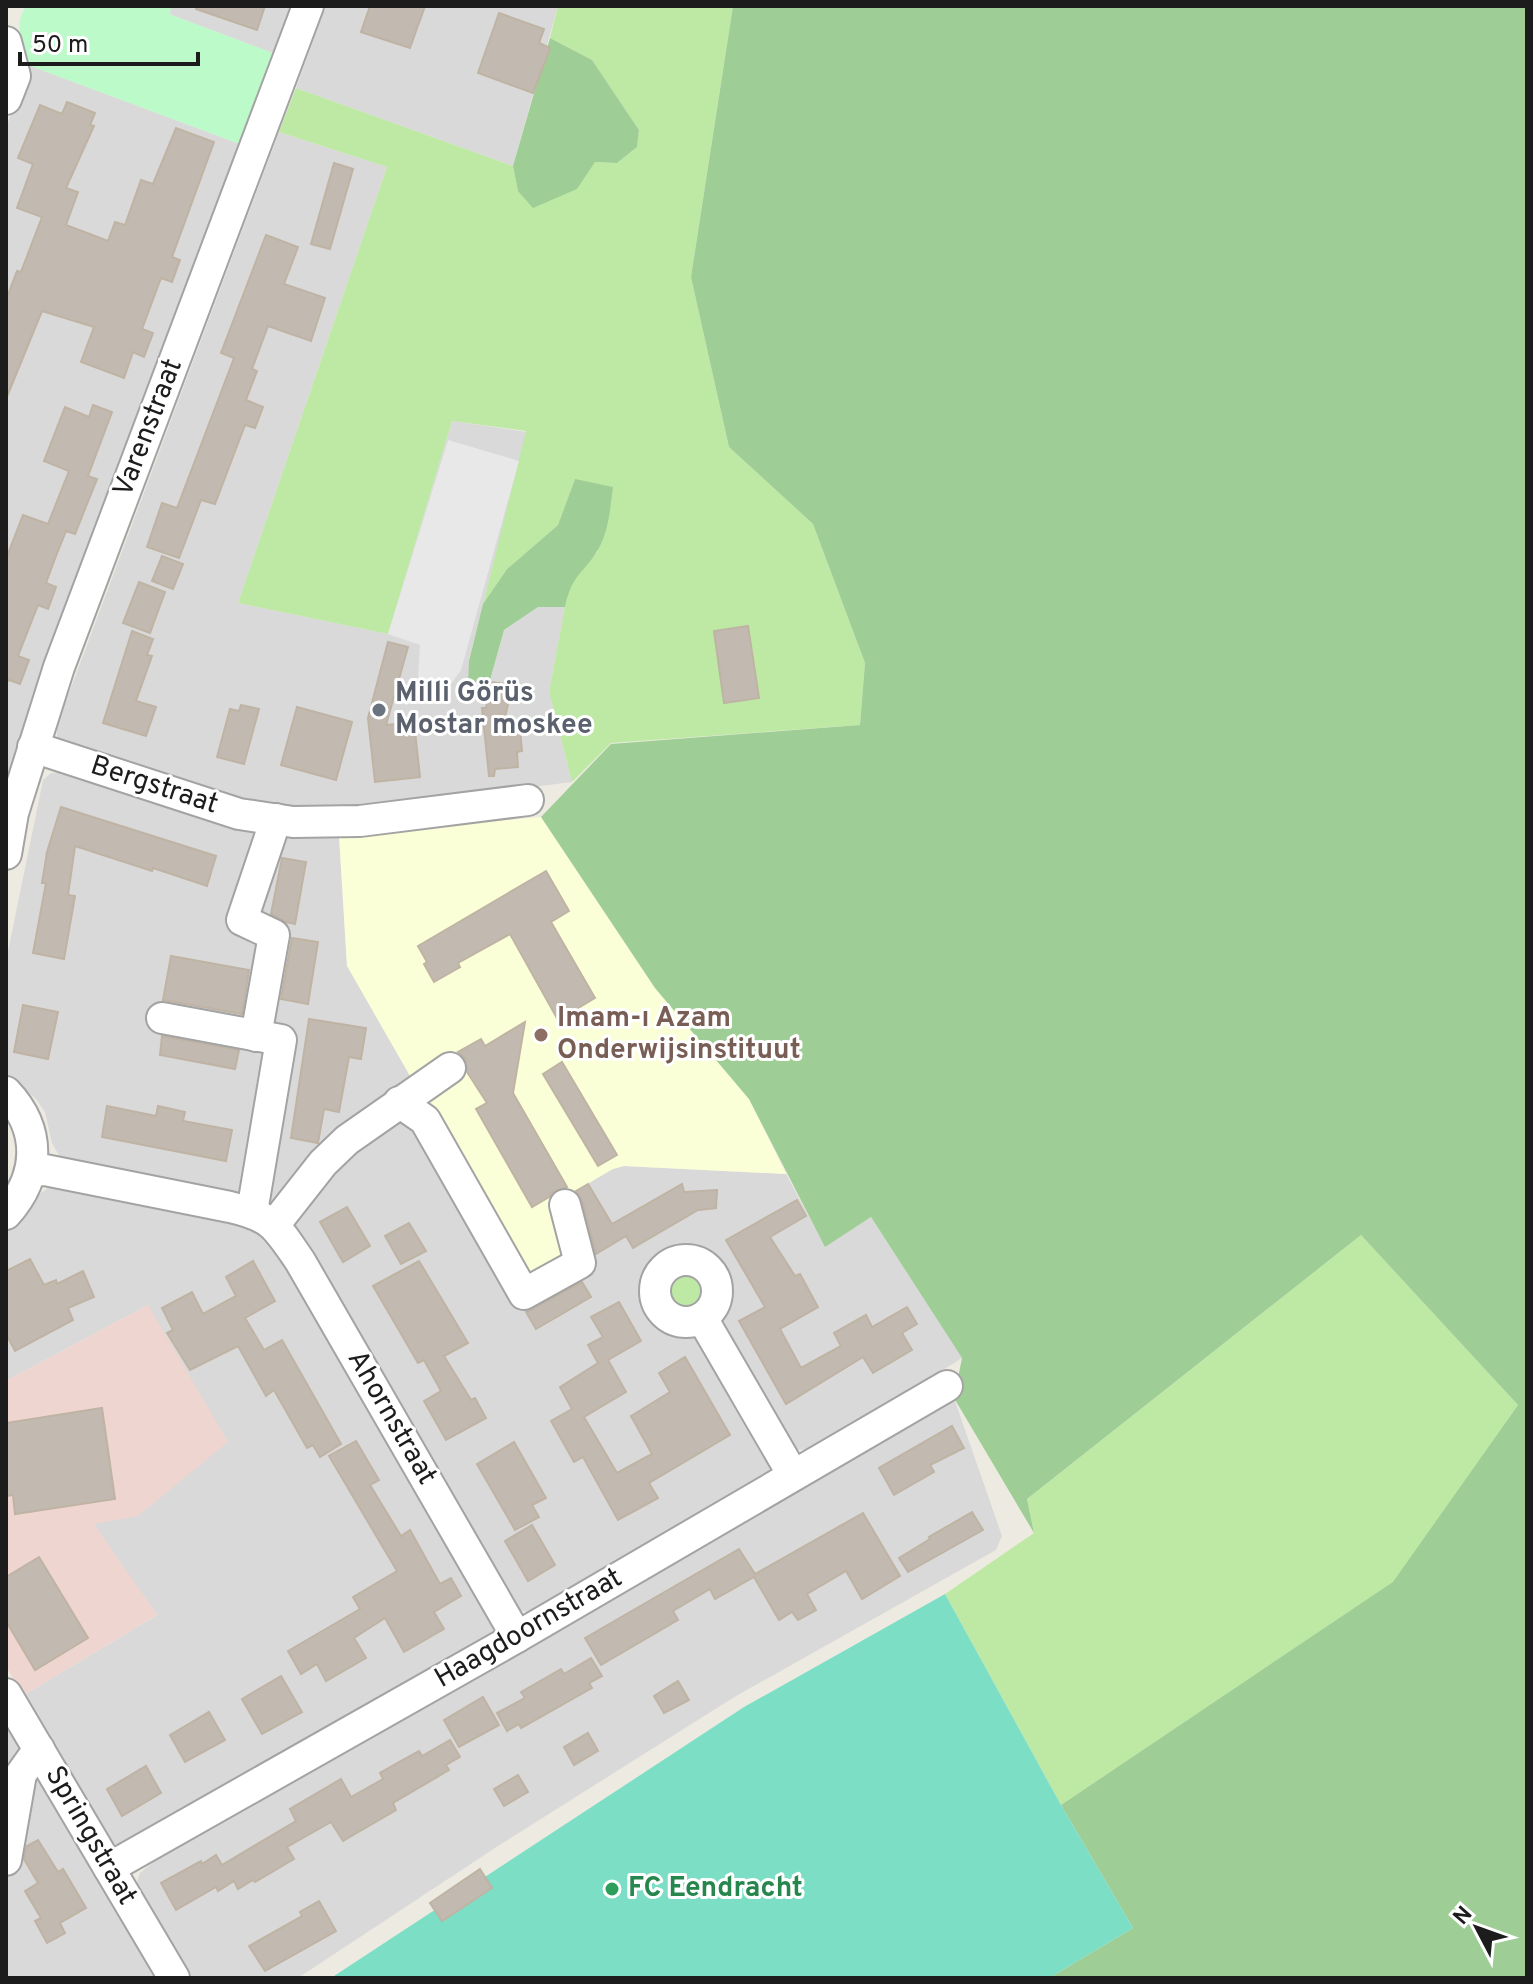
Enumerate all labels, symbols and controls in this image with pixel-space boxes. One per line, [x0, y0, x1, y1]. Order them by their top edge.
scale bar [20, 16, 198, 66]
text: 50 m [32, 31, 88, 61]
street label: Varenstraat [106, 354, 192, 502]
place label: Milli Görüs Mostar moskee [395, 676, 593, 744]
marker: Milli Görüs Mostar moskee [370, 701, 388, 719]
street label: Bergstraat [86, 748, 222, 824]
place label: Imam-ı Azam Onderwijsinstituut [557, 1001, 801, 1069]
marker: Imam-ı Azam Onderwijsinstituut [532, 1026, 550, 1044]
street label: Ahornstraat [338, 1344, 444, 1492]
street label: Haagdoornstraat [429, 1561, 629, 1697]
street label: Springstraat [36, 1760, 144, 1912]
place label: FC Eendracht [628, 1871, 803, 1907]
marker: FC Eendracht [603, 1880, 621, 1898]
north arrow [1437, 1888, 1517, 1968]
text: N [1448, 1902, 1479, 1931]

